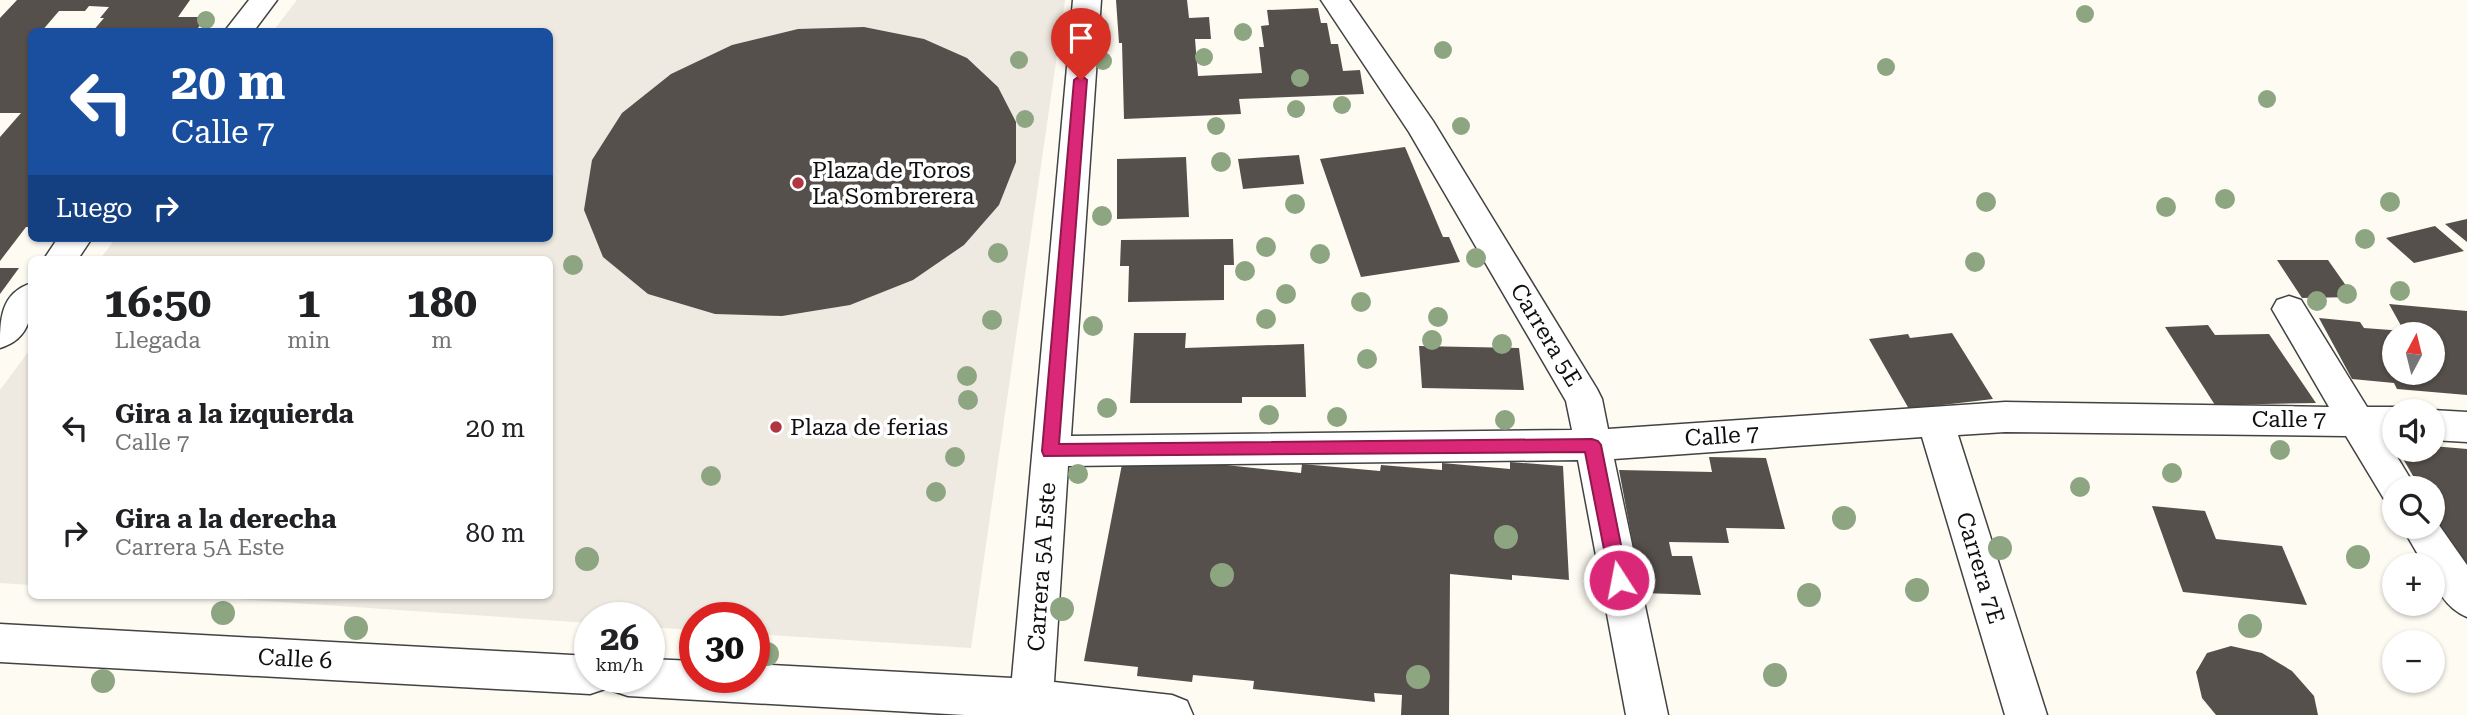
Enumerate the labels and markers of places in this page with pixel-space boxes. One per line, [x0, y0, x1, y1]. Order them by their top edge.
pin [1051, 8, 1111, 80]
place label: Plaza de Toros La Sombrerera [812, 157, 975, 210]
marker: Plaza de Toros La Sombrerera [790, 175, 806, 191]
place label: Plaza de ferias [790, 414, 948, 441]
marker: Plaza de ferias [768, 419, 784, 435]

